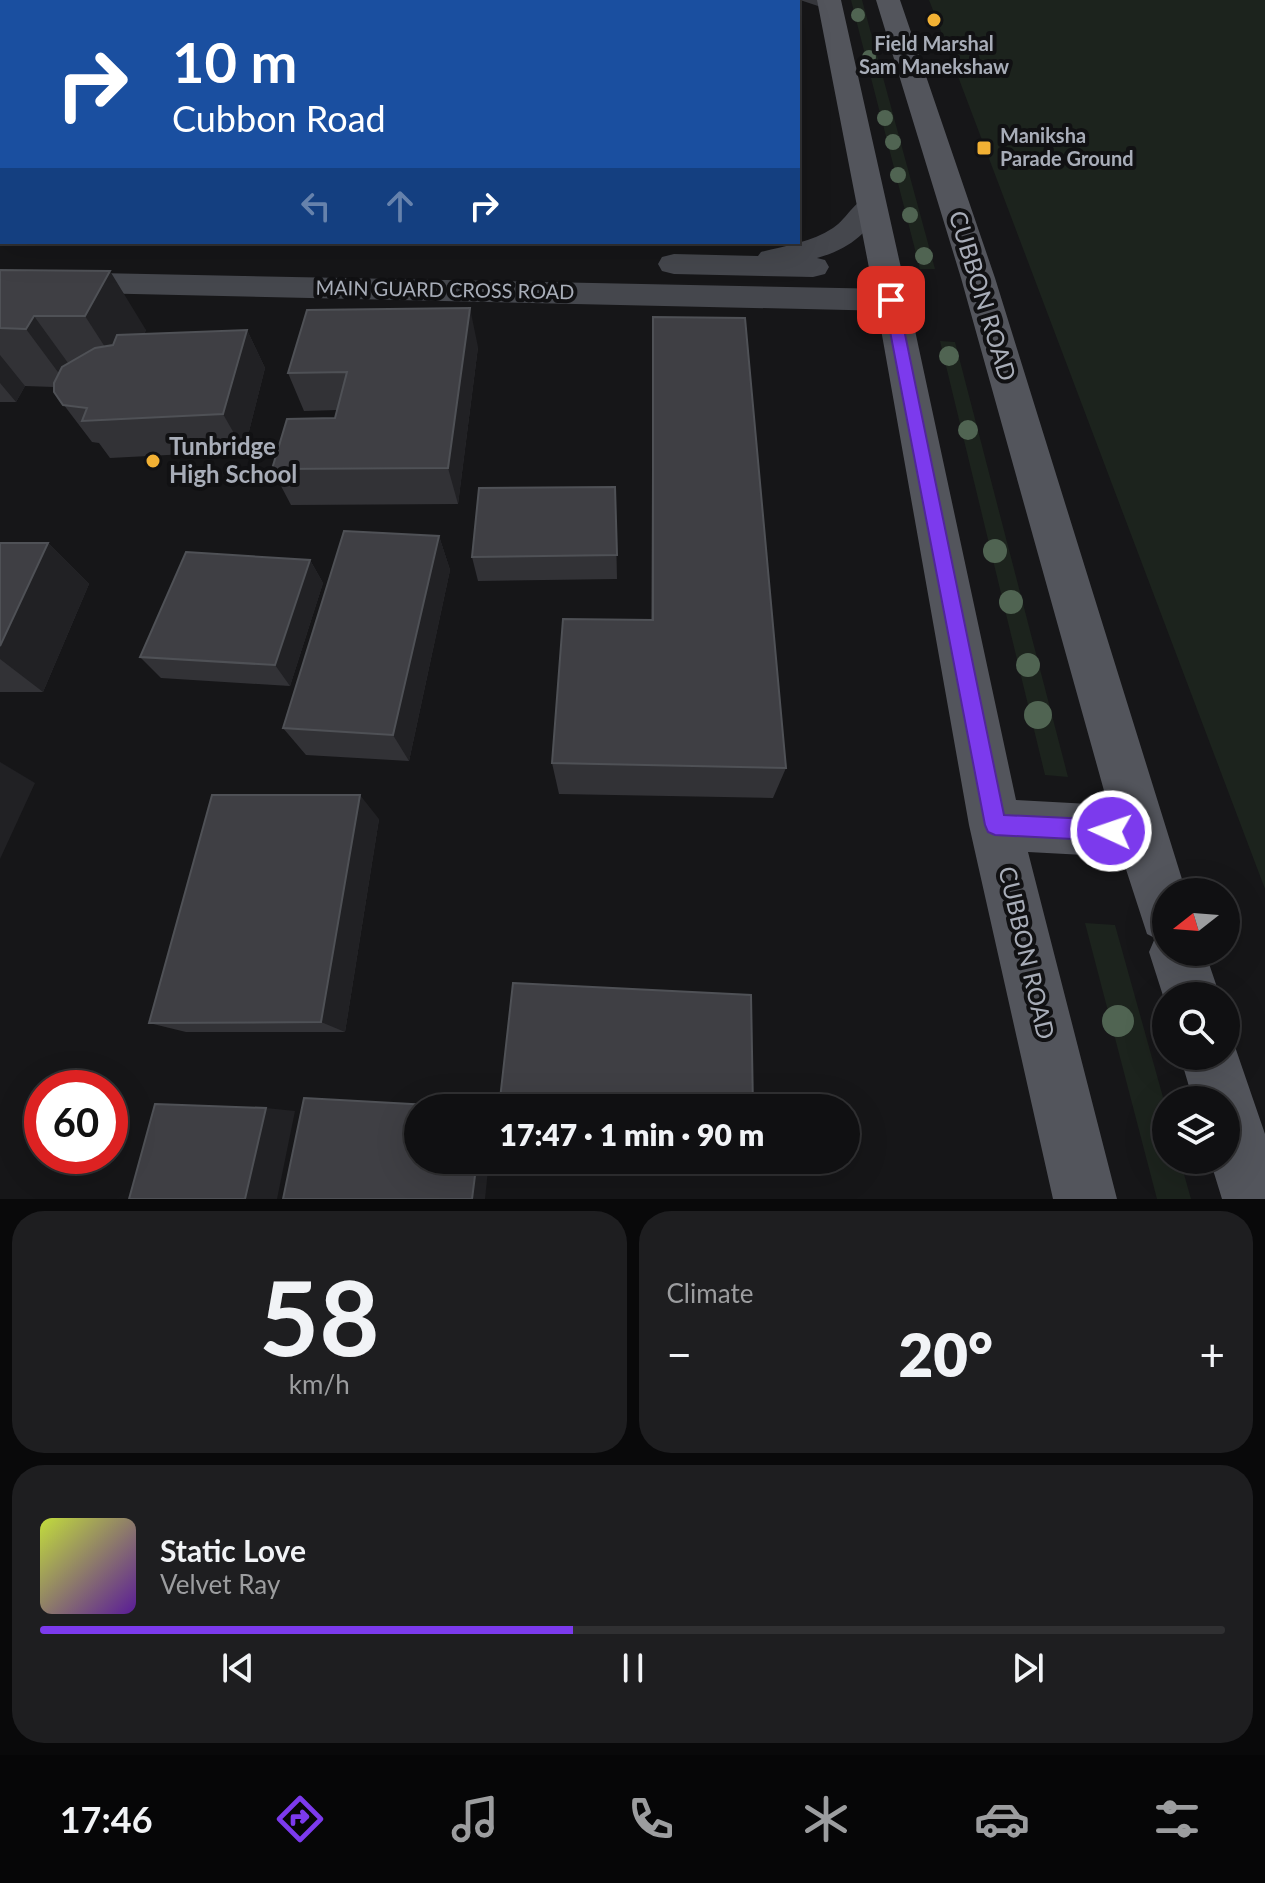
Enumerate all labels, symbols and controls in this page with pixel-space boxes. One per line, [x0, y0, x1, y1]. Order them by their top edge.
marker: Field Marshal Sam Manekshaw [925, 11, 943, 29]
text: 10 m [172, 28, 297, 95]
place label: Field Marshal Sam Manekshaw [859, 31, 1009, 78]
icon: right [40, 32, 144, 136]
text: Cubbon Road [172, 96, 386, 140]
place label: Maniksha Parade Ground [1000, 123, 1134, 170]
marker: Maniksha Parade Ground [975, 139, 993, 157]
icon: left [294, 184, 338, 228]
icon: ahead [378, 184, 422, 228]
icon: right [462, 184, 506, 228]
street label: CUBBON ROAD [944, 207, 1023, 384]
pin [857, 266, 925, 334]
street label: MAIN GUARD CROSS ROAD [315, 275, 575, 303]
icon: arrive [869, 278, 913, 322]
place label: Tunbridge High School [169, 431, 297, 488]
marker: Tunbridge High School [144, 452, 162, 470]
position arrow [1069, 789, 1153, 873]
street label: CUBBON ROAD [993, 863, 1061, 1042]
north arrow [1152, 878, 1240, 966]
map controls [1152, 878, 1240, 1174]
button: search [1152, 982, 1240, 1070]
speed limit sign: 60 [24, 1070, 128, 1174]
button: layers [1152, 1086, 1240, 1174]
text: 17:47 · 1 min · 90 m [500, 1116, 764, 1152]
text: 58 [259, 1253, 380, 1378]
text: Climate [667, 1277, 753, 1309]
text: 20° [898, 1318, 993, 1390]
text: − [667, 1328, 692, 1380]
text: + [1199, 1328, 1225, 1380]
text: km/h [289, 1368, 350, 1400]
text: Static Love [160, 1532, 306, 1568]
text: Velvet Ray [160, 1568, 280, 1600]
icon: previous [216, 1646, 260, 1690]
icon: pause [611, 1646, 655, 1690]
icon: next [1006, 1646, 1050, 1690]
icon: directions [272, 1791, 328, 1847]
icon: music [447, 1791, 503, 1847]
icon: phone [623, 1791, 679, 1847]
icon: climate [798, 1791, 854, 1847]
icon: car [974, 1791, 1030, 1847]
icon: filters [1149, 1791, 1205, 1847]
text: 17:46 [60, 1797, 153, 1841]

